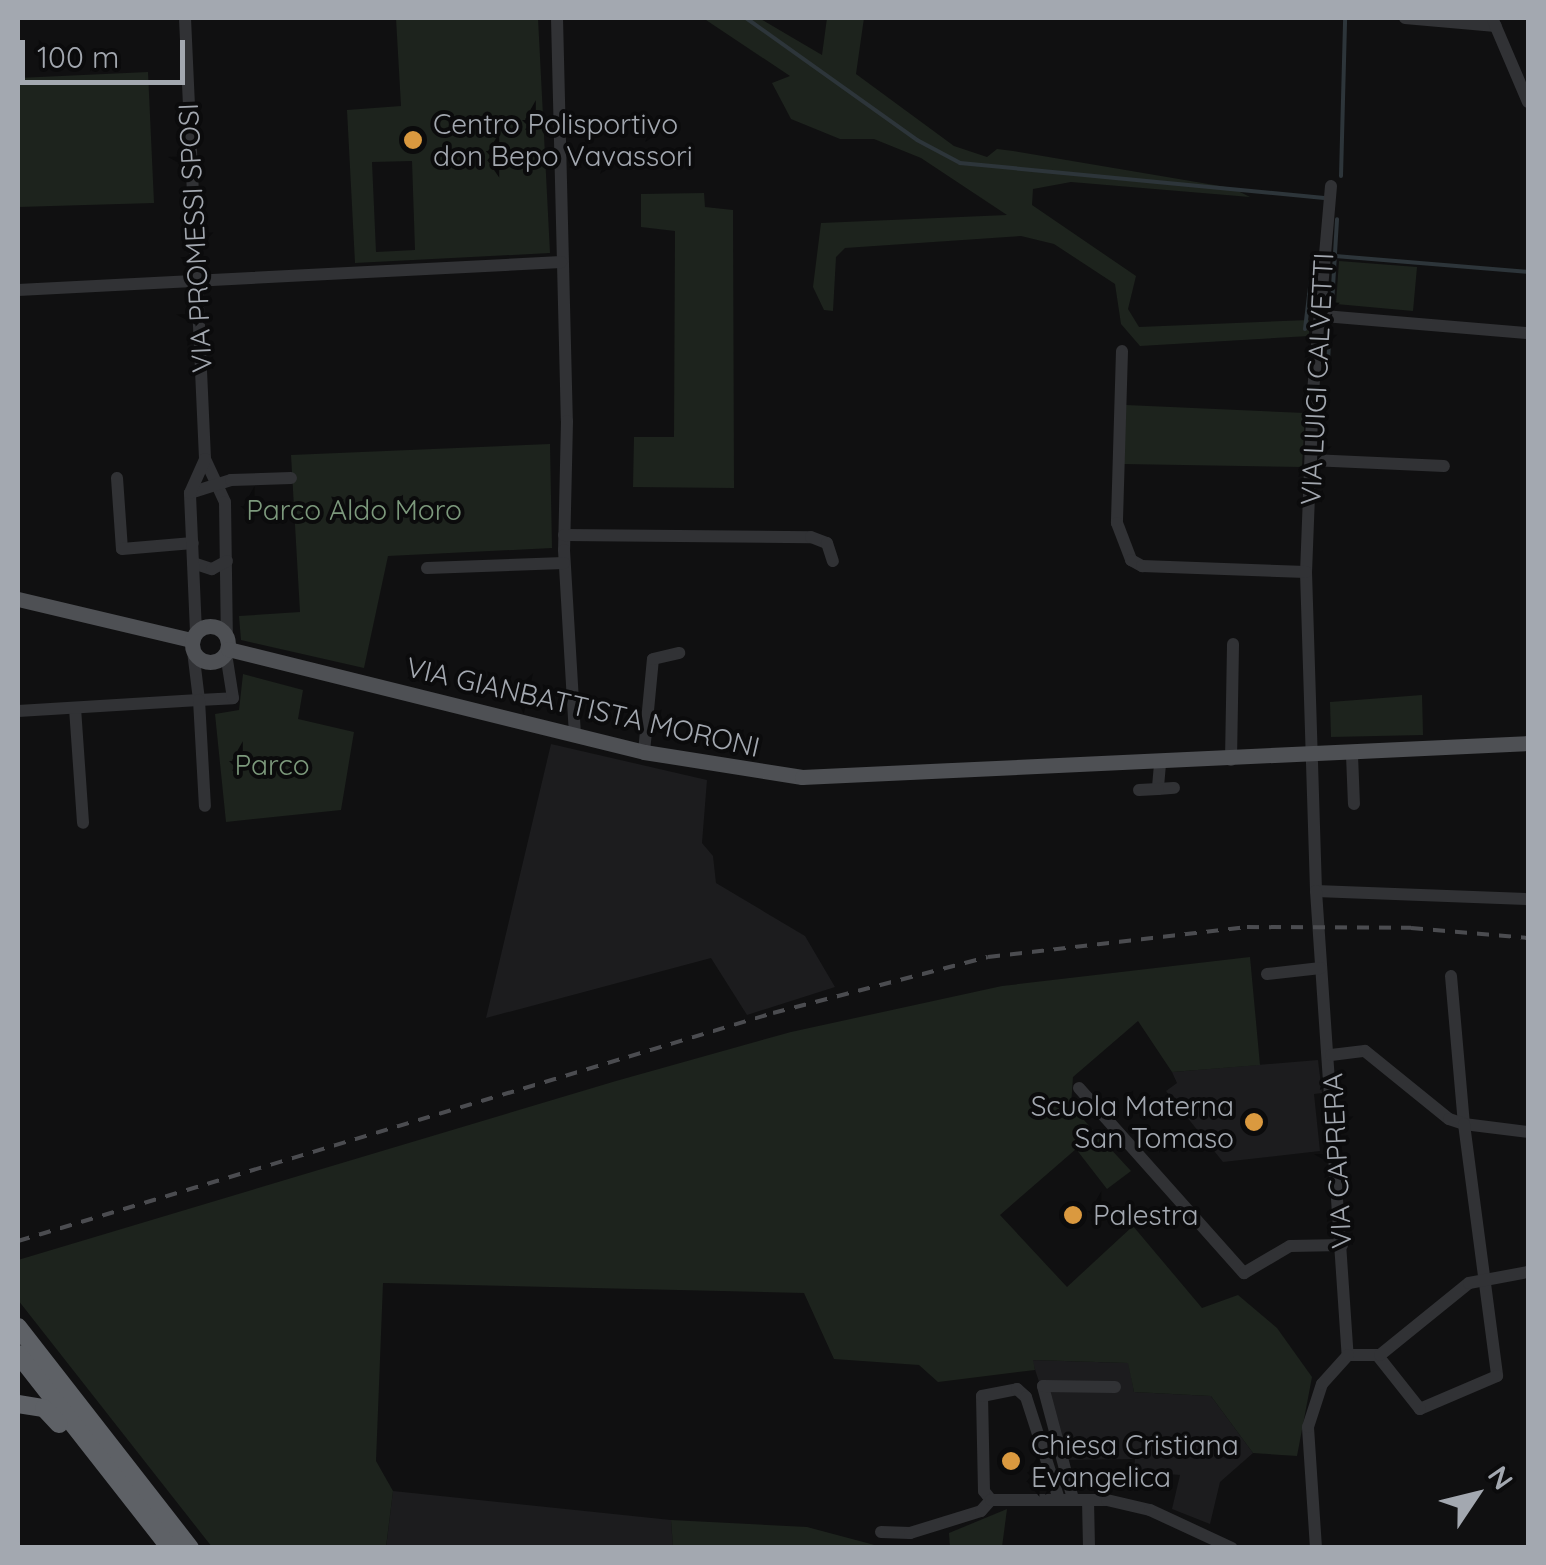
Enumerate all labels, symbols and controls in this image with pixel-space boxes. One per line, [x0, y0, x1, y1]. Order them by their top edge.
scale bar [25, 20, 190, 82]
text: 100 m [37, 38, 119, 76]
street label: VIA PROMESSI SPOSI [171, 102, 219, 374]
place label: Centro Polisportivo don Bepo Vavassori [433, 107, 693, 173]
marker: Centro Polisportivo don Bepo Vavassori [402, 129, 424, 151]
street label: VIA LUIGI CALVETTI [1294, 252, 1340, 506]
park label: Parco Aldo Moro [246, 493, 462, 527]
street label: VIA GIANBATTISTA MORONI [403, 650, 763, 764]
park label: Parco [234, 748, 310, 782]
street label: VIA CAPRERA [1316, 1072, 1358, 1250]
place label: Scuola Materna San Tomaso [1031, 1089, 1234, 1155]
marker: Scuola Materna San Tomaso [1243, 1111, 1265, 1133]
place label: Palestra [1093, 1198, 1199, 1232]
marker: Palestra [1062, 1204, 1084, 1226]
place label: Chiesa Cristiana Evangelica [1031, 1428, 1239, 1494]
north arrow [1426, 1445, 1526, 1545]
marker: Chiesa Cristiana Evangelica [1000, 1450, 1022, 1472]
text: N [1481, 1459, 1521, 1496]

